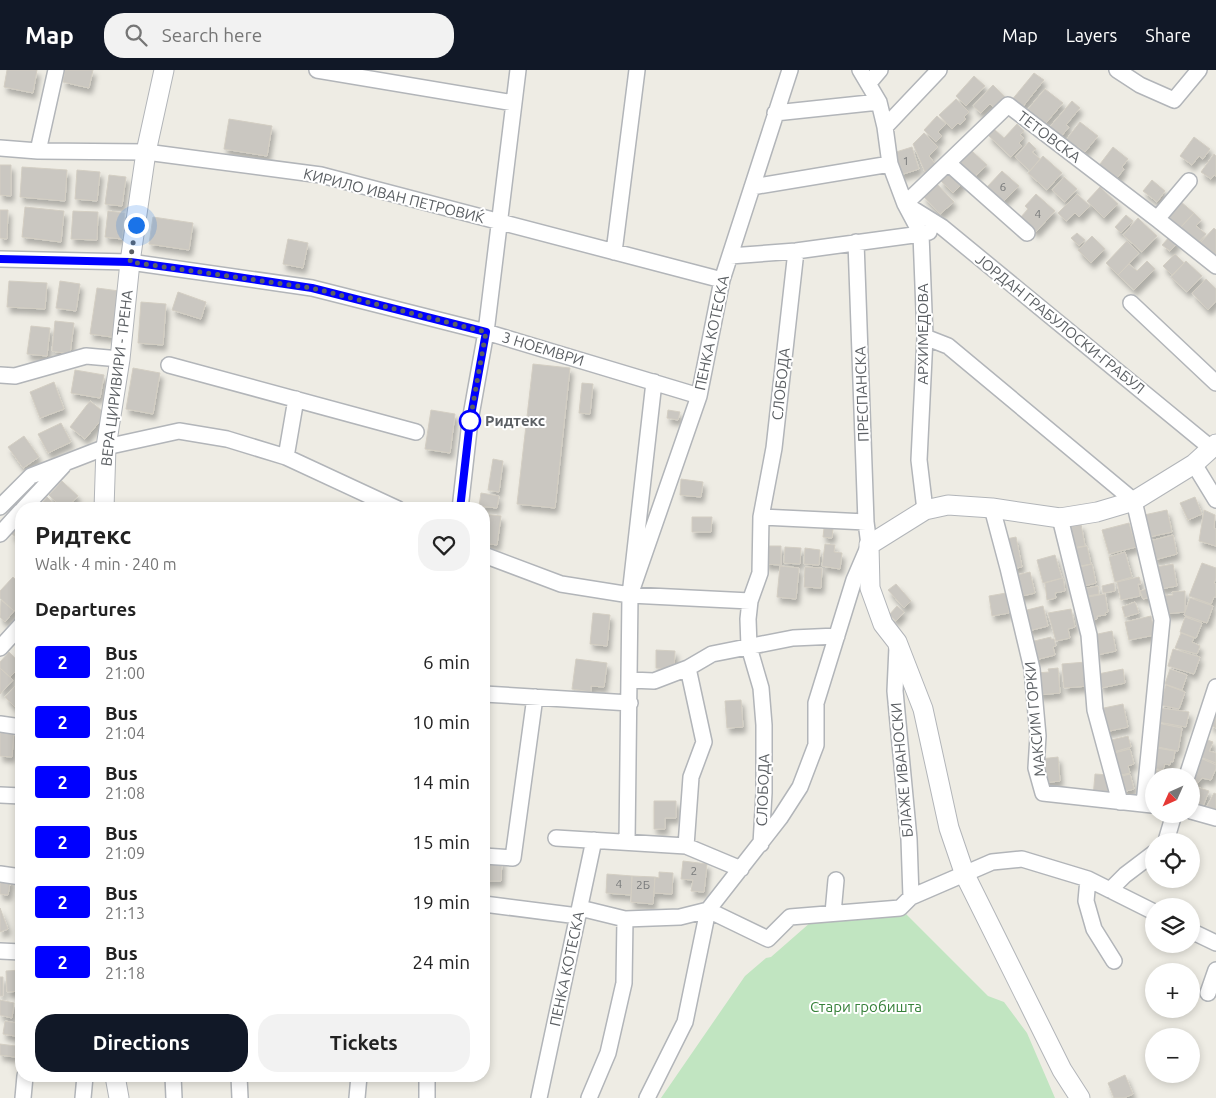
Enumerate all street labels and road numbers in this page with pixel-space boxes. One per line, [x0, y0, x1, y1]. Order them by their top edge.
street label: ТЕТОВСКА [1014, 107, 1084, 166]
street label: КИРИЛО ИВАН ПЕТРОВИЌ [302, 165, 486, 226]
street label: ЈОРДАН ГРАБУЛОСКИ-ГРАБУЛ [972, 250, 1148, 397]
street label: ПЕНКА КОТЕСКА [691, 274, 732, 392]
street label: АРХИМЕДОВА [914, 283, 931, 385]
street label: ВЕРА ЦИРИВИРИ - ТРЕНА [97, 289, 136, 467]
street label: 3 НОЕМВРИ [500, 328, 586, 369]
street label: ПРЕСПАНСКА [851, 346, 872, 442]
street label: СЛОБОДА [768, 347, 793, 421]
street label: МАКСИМ ГОРКИ [1021, 661, 1048, 777]
street label: БЛАЖЕ ИВАНОСКИ [887, 702, 916, 838]
street label: СЛОБОДА [753, 753, 772, 827]
street label: ПЕНКА КОТЕСКА [546, 910, 587, 1028]

